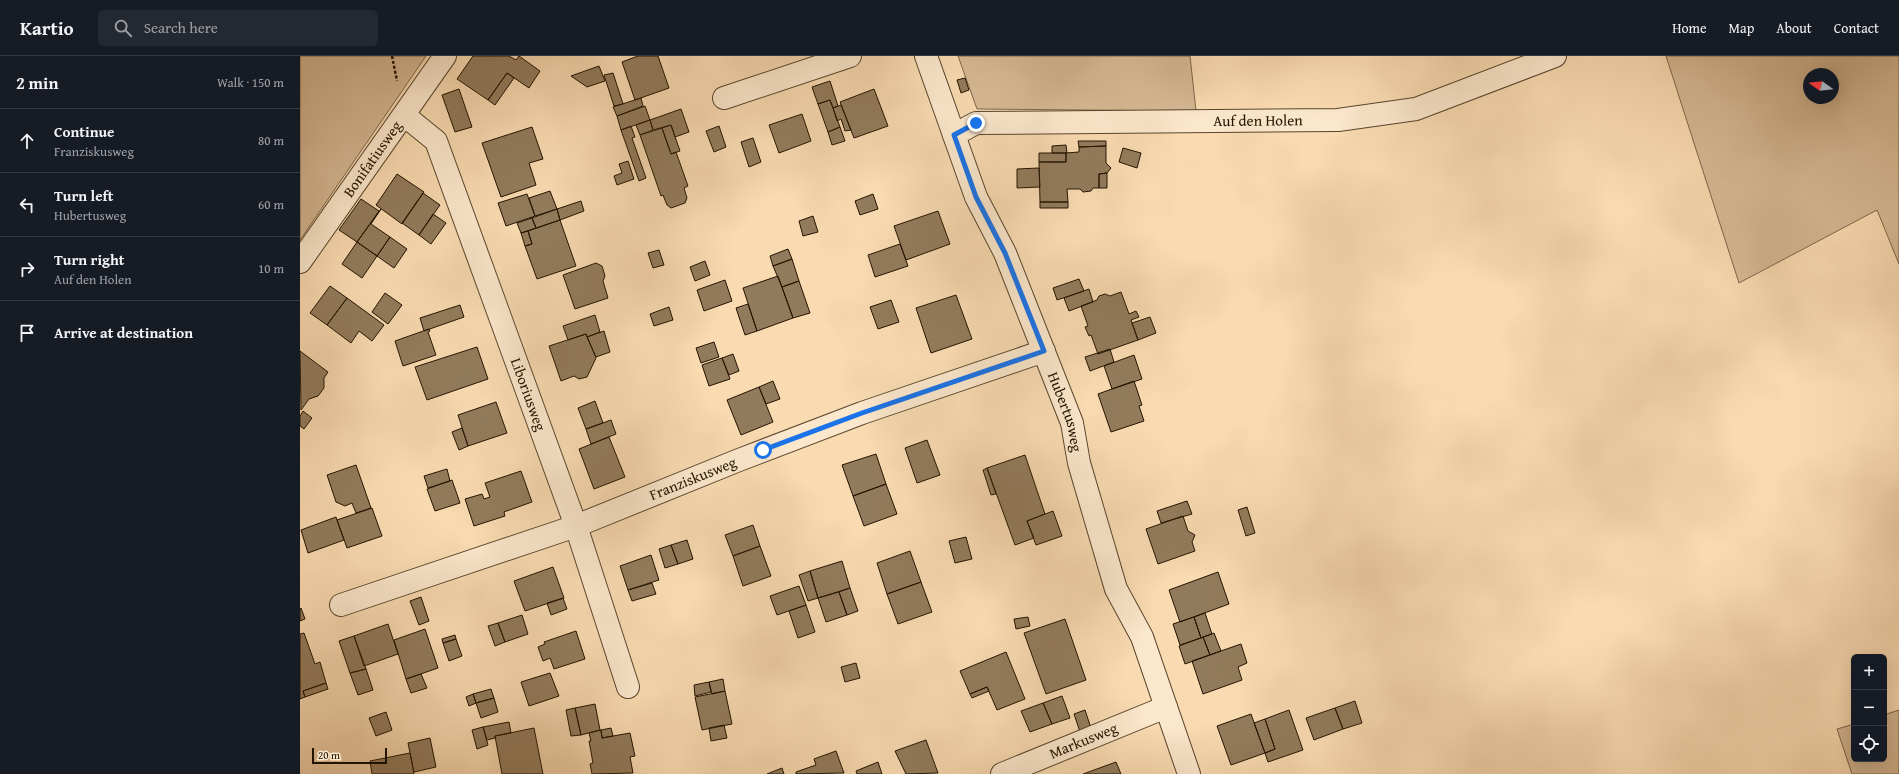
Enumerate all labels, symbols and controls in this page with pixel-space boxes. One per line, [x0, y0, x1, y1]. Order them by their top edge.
search box [98, 10, 378, 46]
text: Kartio [20, 14, 74, 42]
icon: search [112, 17, 134, 39]
text: Search here [144, 17, 218, 38]
text: Home [1672, 18, 1707, 38]
text: Map [1729, 18, 1754, 38]
text: About [1776, 18, 1812, 38]
text: Contact [1834, 18, 1879, 38]
north arrow [1803, 68, 1839, 104]
text: 2 min [16, 70, 58, 95]
text: Walk · 150 m [217, 73, 284, 92]
street label: Auf den Holen [1213, 109, 1303, 131]
route end [967, 114, 985, 132]
street label: Bonifatiusweg [338, 116, 407, 201]
text: Continue [54, 121, 115, 142]
icon: ahead [16, 130, 38, 152]
text: 80 m [258, 131, 284, 150]
text: Franziskusweg [54, 142, 134, 161]
text: Turn left [54, 185, 113, 206]
icon: left [16, 194, 38, 216]
text: 60 m [258, 195, 284, 214]
text: Hubertusweg [54, 206, 126, 225]
text: Turn right [54, 249, 125, 270]
icon: right [16, 258, 38, 280]
text: 10 m [258, 259, 284, 278]
text: Auf den Holen [54, 270, 131, 289]
icon: arrive [16, 322, 38, 344]
text: Arrive at destination [54, 322, 193, 343]
street label: Liboriusweg [506, 355, 552, 434]
street label: Hubertusweg [1043, 369, 1088, 454]
route start [754, 441, 772, 459]
street label: Franziskusweg [646, 451, 740, 505]
map controls [1851, 654, 1887, 762]
button: + [1851, 654, 1887, 690]
button: − [1851, 690, 1887, 726]
street label: Markusweg [1046, 717, 1121, 764]
button: locate [1851, 726, 1887, 762]
scale bar [312, 746, 387, 765]
text: 20 m [318, 747, 340, 763]

